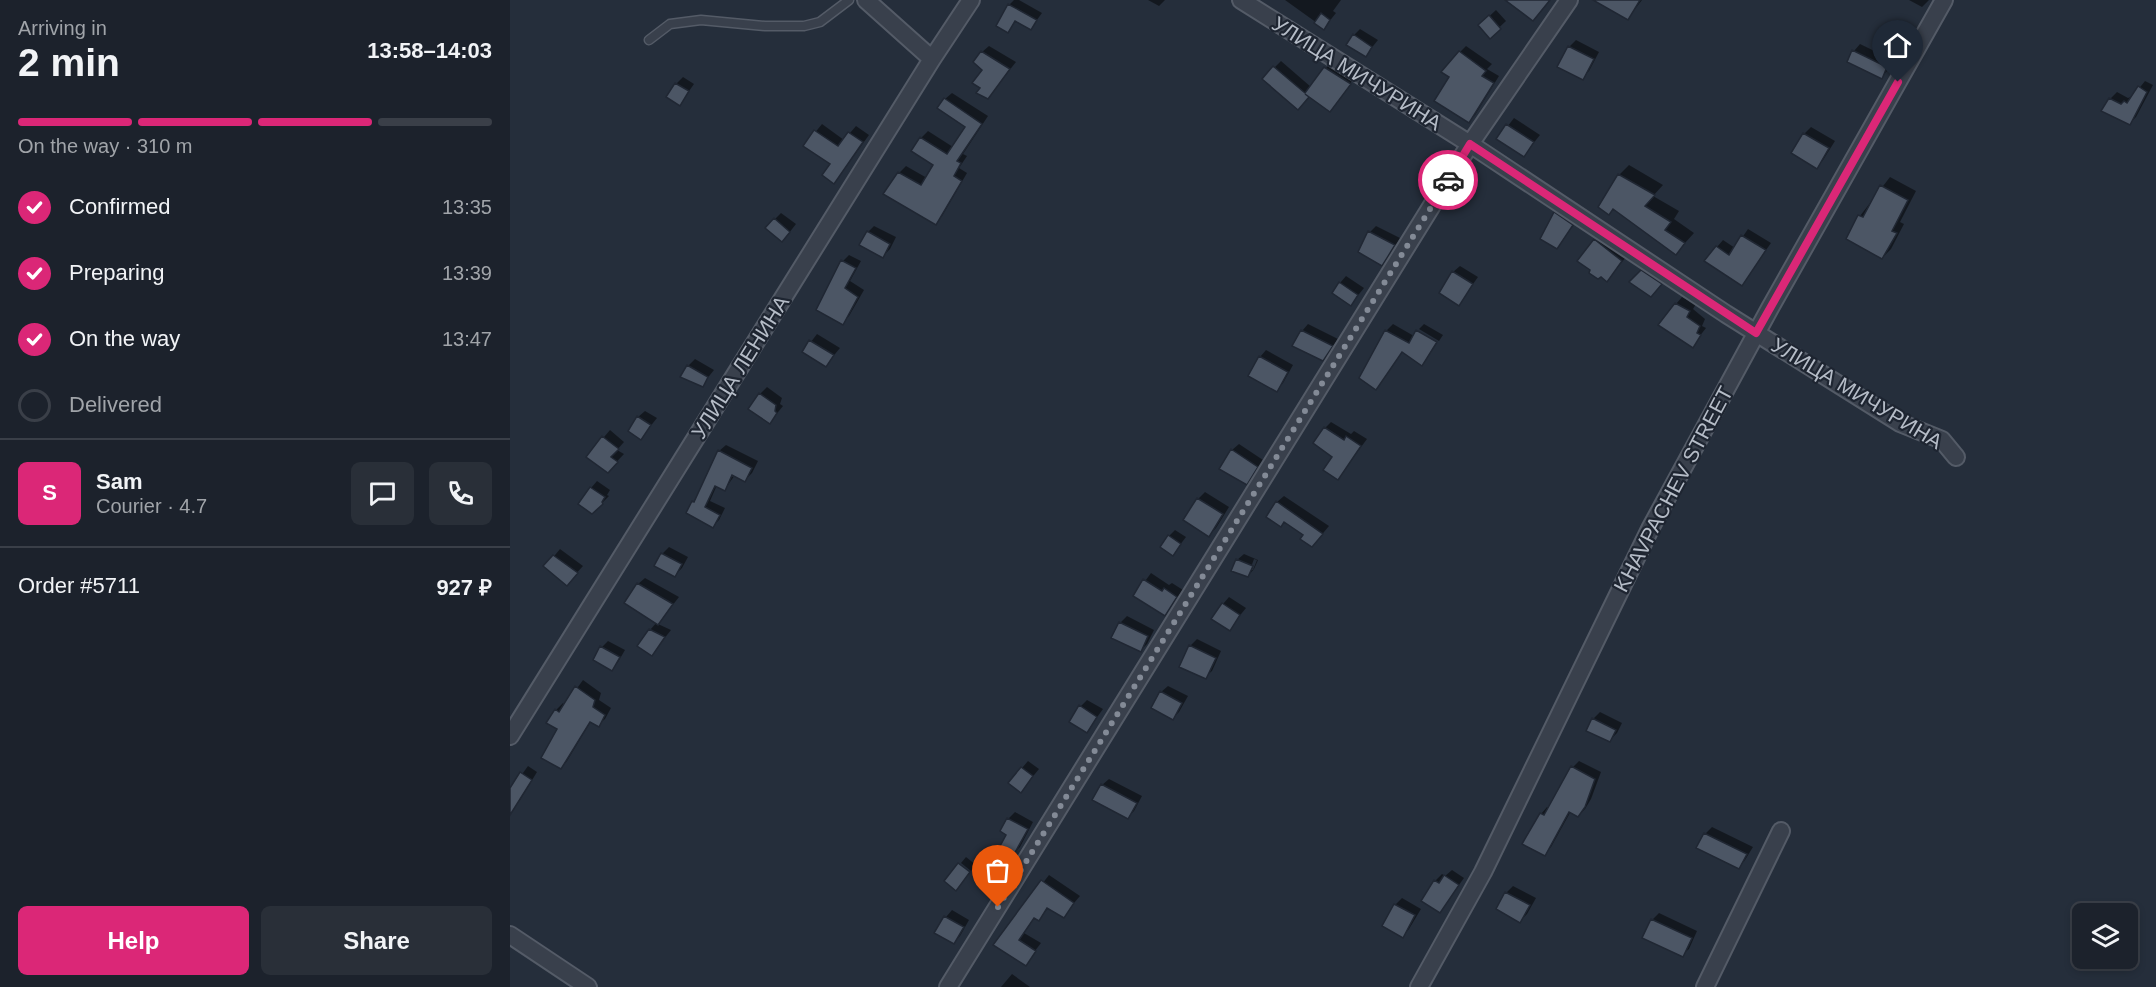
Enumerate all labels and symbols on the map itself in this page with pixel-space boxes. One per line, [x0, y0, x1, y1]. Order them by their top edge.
street label: УЛИЦА МИЧУРИНА [1268, 12, 1446, 134]
pin [1872, 20, 1923, 82]
courier [1418, 150, 1478, 210]
street label: УЛИЦА ЛЕНИНА [687, 291, 793, 443]
street label: УЛИЦА МИЧУРИНА [1767, 333, 1947, 453]
street label: KHAVPACHEV STREET [1609, 382, 1737, 596]
pin [972, 845, 1023, 907]

